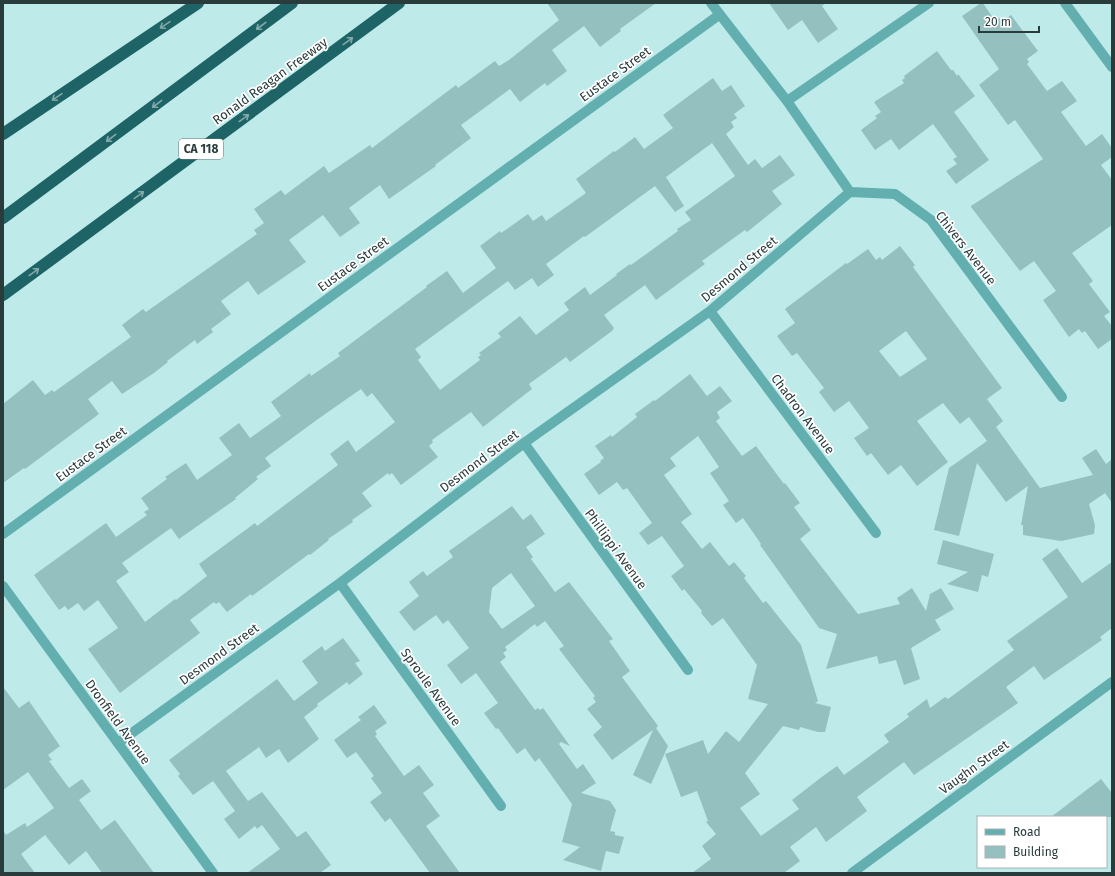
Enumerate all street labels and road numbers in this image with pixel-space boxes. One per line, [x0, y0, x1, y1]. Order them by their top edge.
street label: Ronald Reagan Freeway [210, 34, 331, 128]
street label: Eustace Street [577, 43, 654, 105]
road number: CA 118 [179, 139, 223, 159]
street label: Chivers Avenue [933, 208, 999, 288]
street label: Eustace Street [315, 233, 392, 295]
street label: Desmond Street [698, 233, 780, 305]
street label: Chadron Avenue [768, 371, 838, 457]
street label: Eustace Street [53, 423, 130, 485]
street label: Desmond Street [437, 426, 521, 495]
street label: Phillippi Avenue [582, 506, 650, 592]
street label: Desmond Street [176, 620, 262, 688]
street label: Sproule Avenue [398, 645, 464, 729]
street label: Dronfield Avenue [82, 677, 154, 767]
street label: Vaughn Street [936, 737, 1012, 797]

